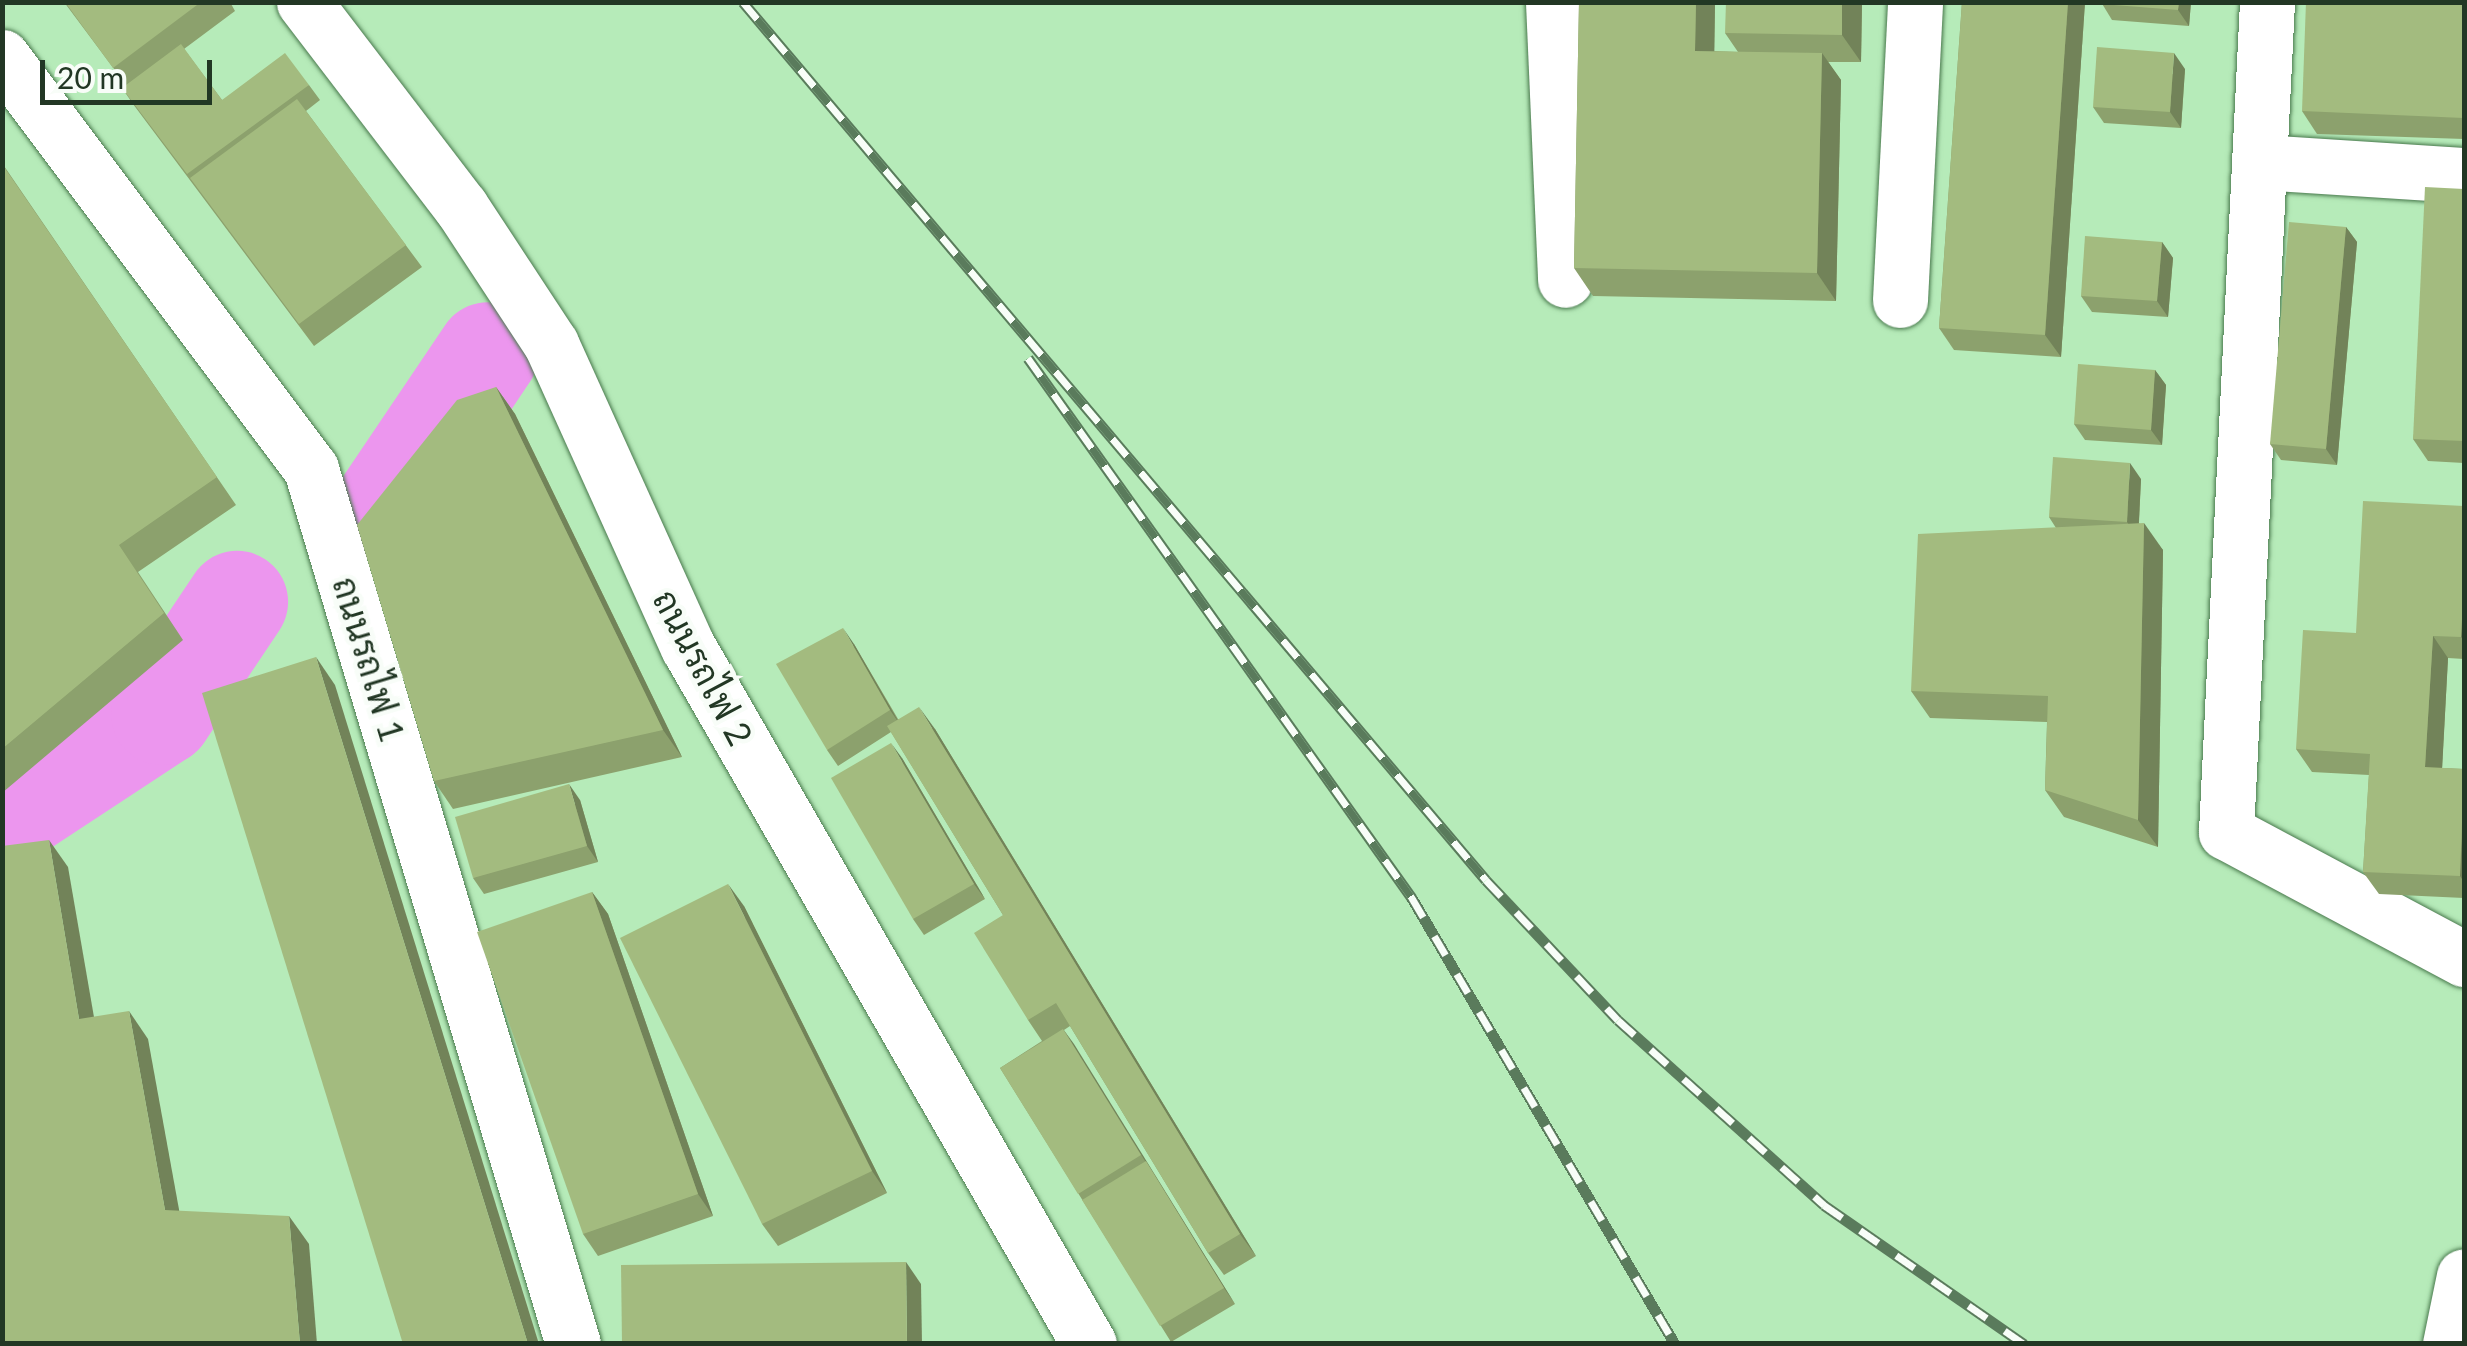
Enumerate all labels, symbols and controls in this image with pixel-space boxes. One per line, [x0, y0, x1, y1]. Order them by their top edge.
scale bar [45, 40, 218, 102]
text: 20 m [57, 59, 124, 95]
street label: ถนนรถไฟ 1 [325, 571, 415, 747]
street label: ถนนรถไฟ 2 [645, 582, 763, 752]

